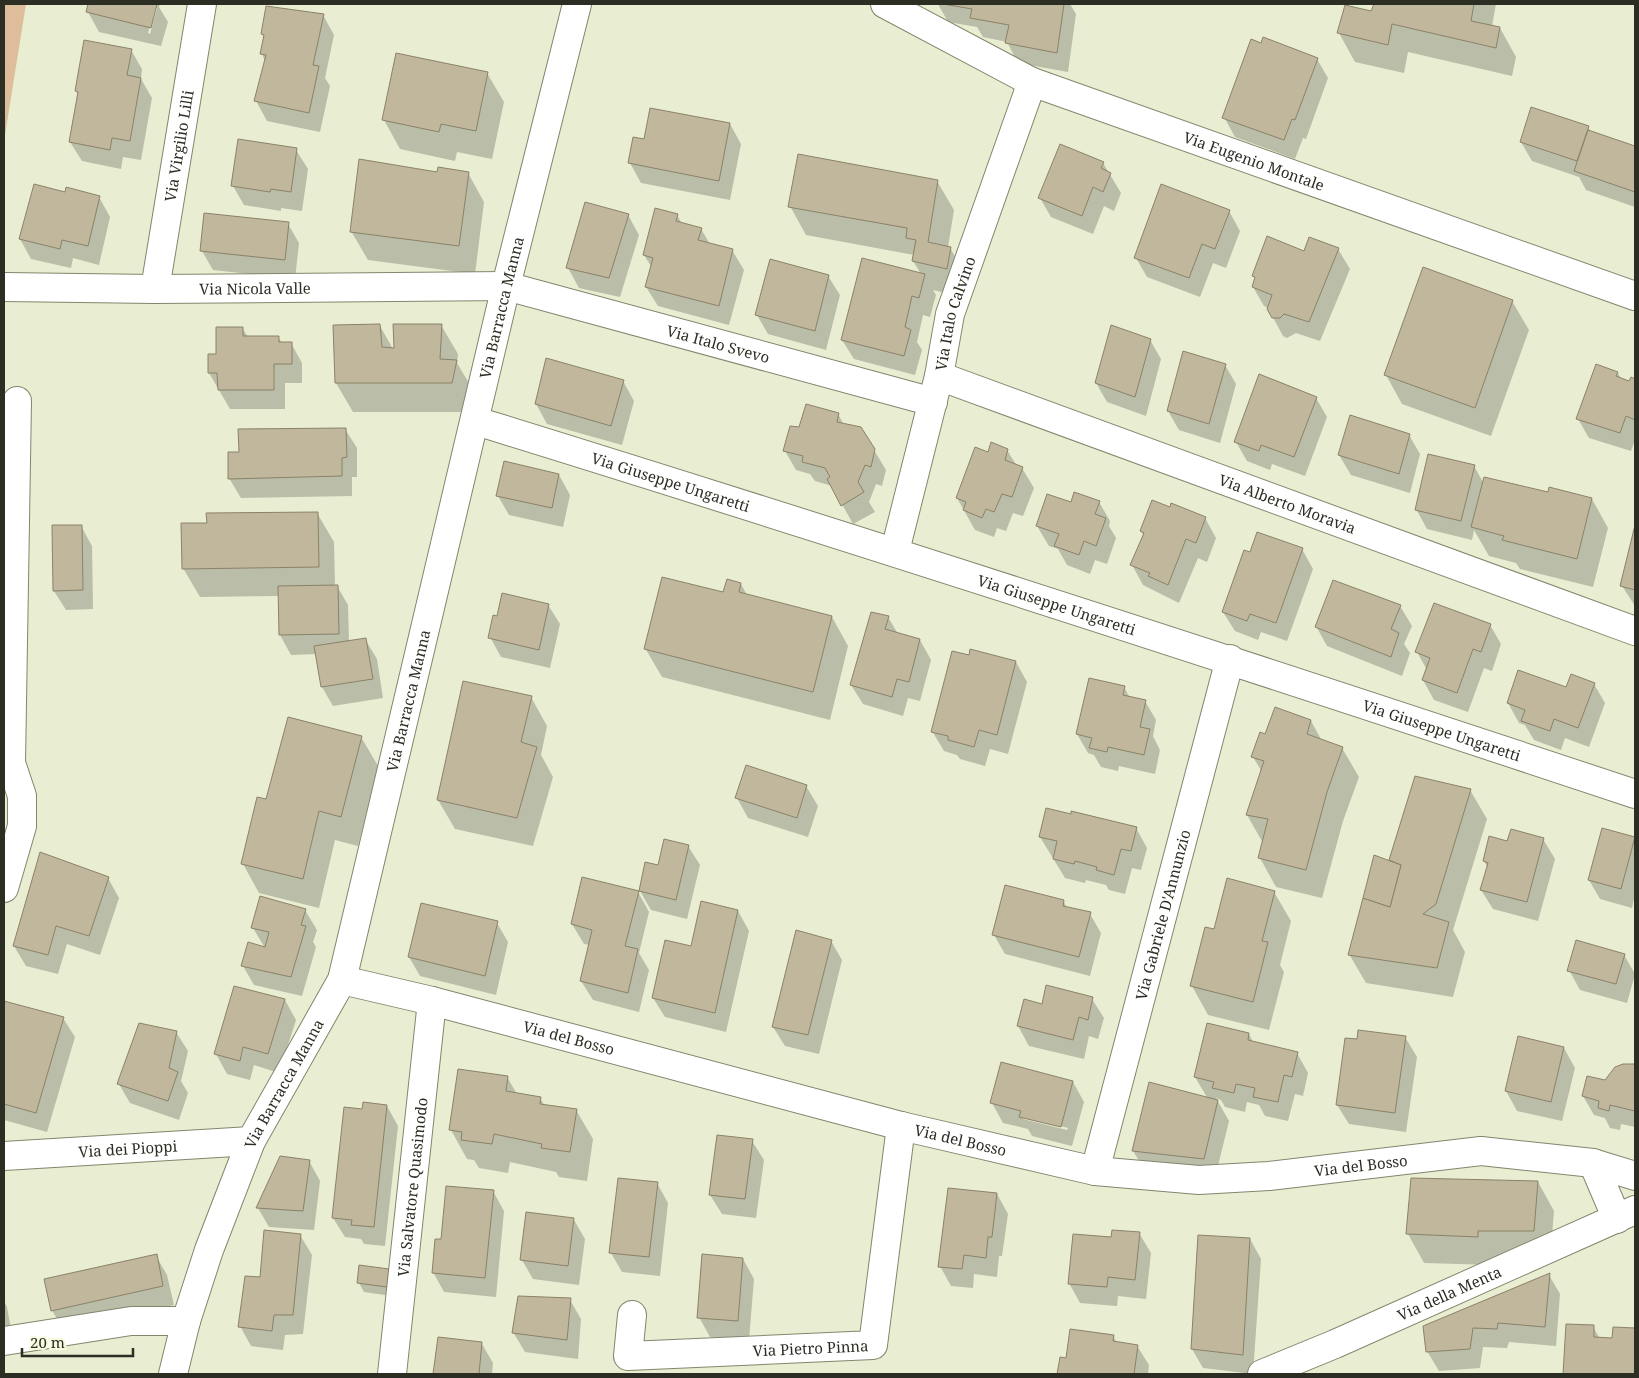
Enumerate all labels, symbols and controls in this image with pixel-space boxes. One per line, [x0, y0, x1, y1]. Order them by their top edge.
street label: Via Virgilio Lilli [160, 89, 198, 203]
street label: Via Eugenio Montale [1181, 127, 1327, 195]
street label: Via Barracca Manna [474, 234, 528, 381]
street label: Via Italo Calvino [930, 254, 980, 372]
street label: Via Nicola Valle [199, 278, 311, 299]
street label: Via Italo Svevo [665, 320, 772, 367]
street label: Via Giuseppe Ungaretti [589, 448, 753, 516]
street label: Via Alberto Moravia [1216, 469, 1359, 538]
street label: Via Giuseppe Ungaretti [975, 570, 1138, 639]
street label: Via Barracca Manna [382, 628, 434, 774]
street label: Via Giuseppe Ungaretti [1360, 695, 1523, 765]
street label: Via Gabriele D'Annunzio [1131, 827, 1195, 1002]
street label: Via Barracca Manna [239, 1015, 328, 1151]
street label: Via del Bosso [521, 1016, 617, 1059]
street label: Via Salvatore Quasimodo [393, 1096, 432, 1278]
street label: Via del Bosso [913, 1119, 1009, 1160]
street label: Via dei Pioppi [78, 1135, 178, 1161]
street label: Via del Bosso [1313, 1150, 1409, 1181]
street label: Via della Menta [1394, 1261, 1504, 1325]
scale bar [22, 1326, 134, 1358]
text: 20 m [30, 1332, 65, 1352]
street label: Via Pietro Pinna [752, 1335, 869, 1360]

